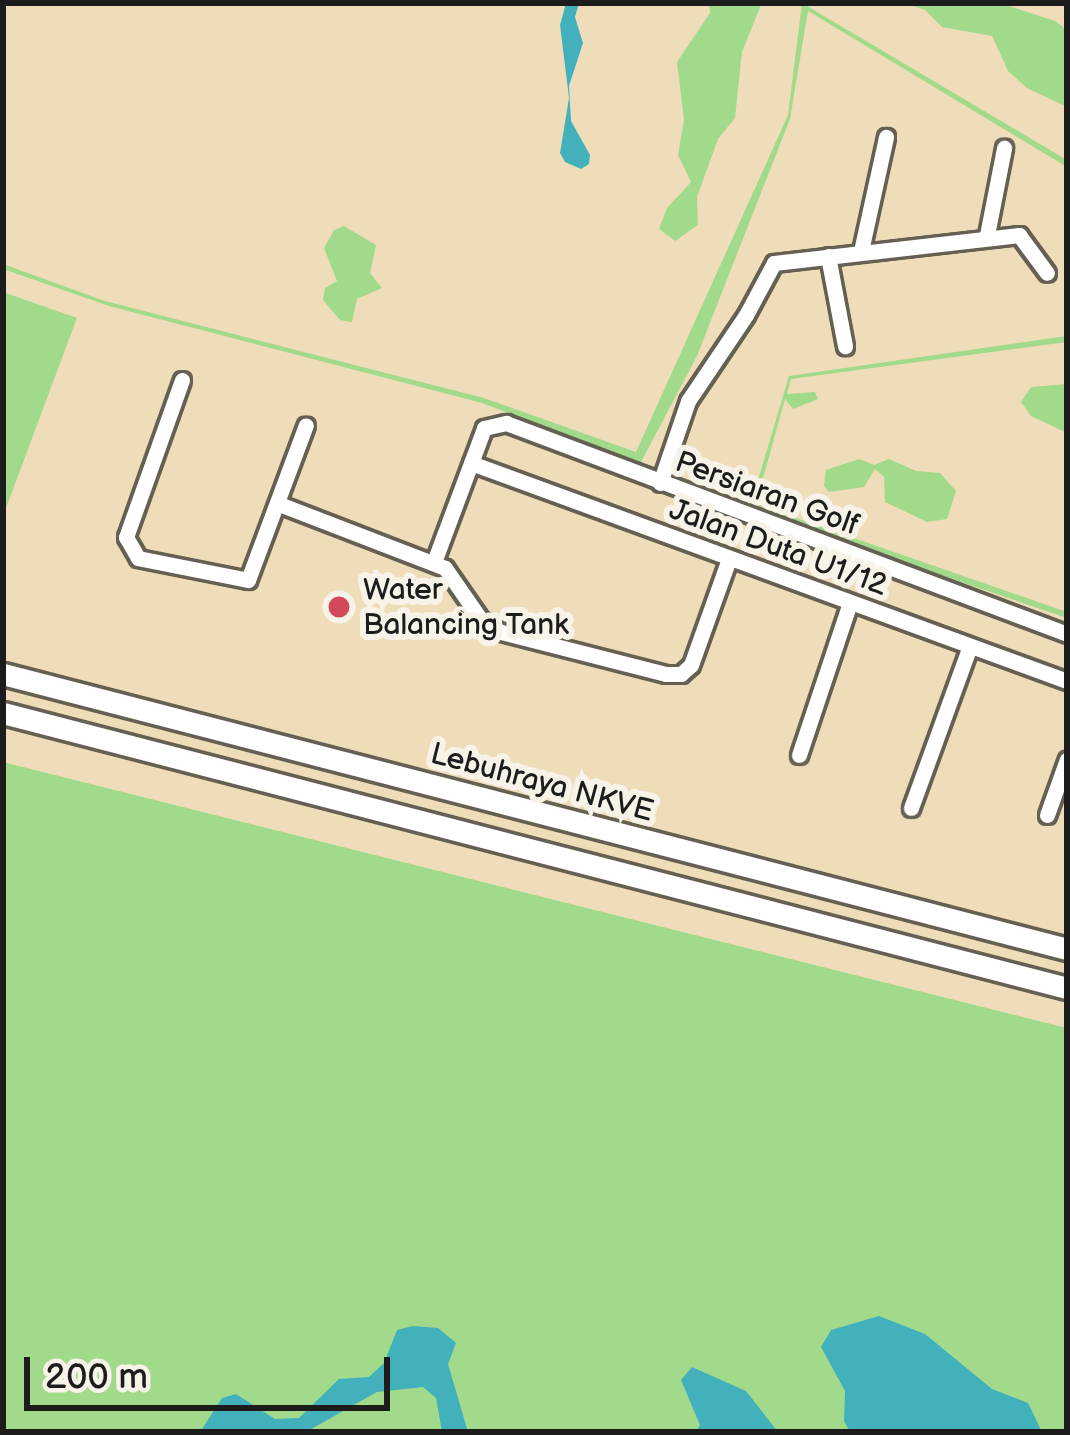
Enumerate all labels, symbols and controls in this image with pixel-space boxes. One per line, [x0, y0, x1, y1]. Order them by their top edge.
street label: Persiaran Golf [670, 444, 864, 544]
street label: Jalan Duta U1/12 [664, 492, 892, 604]
place label: Water Balancing Tank [363, 572, 570, 642]
marker: Water Balancing Tank [326, 594, 352, 620]
street label: Lebuhraya NKVE [427, 736, 657, 830]
scale bar [30, 1333, 396, 1407]
text: 200 m [45, 1356, 148, 1399]

